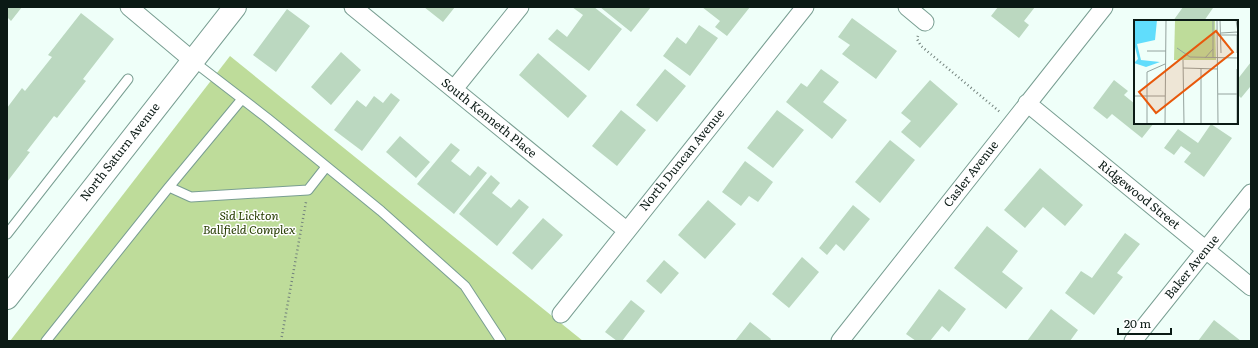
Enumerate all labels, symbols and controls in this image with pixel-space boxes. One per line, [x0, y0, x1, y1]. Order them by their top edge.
inset map [1134, 20, 1238, 124]
street label: South Kenneth Place [438, 73, 541, 161]
street label: North Saturn Avenue [75, 98, 164, 205]
street label: North Duncan Avenue [634, 104, 728, 214]
street label: Casler Avenue [938, 136, 1002, 211]
street label: Ridgewood Street [1095, 155, 1185, 233]
park label: Sid Lickton Ballfield Complex [203, 206, 296, 238]
street label: Baker Avenue [1160, 230, 1223, 302]
scale bar [1118, 310, 1171, 336]
text: 20 m [1124, 314, 1151, 332]

